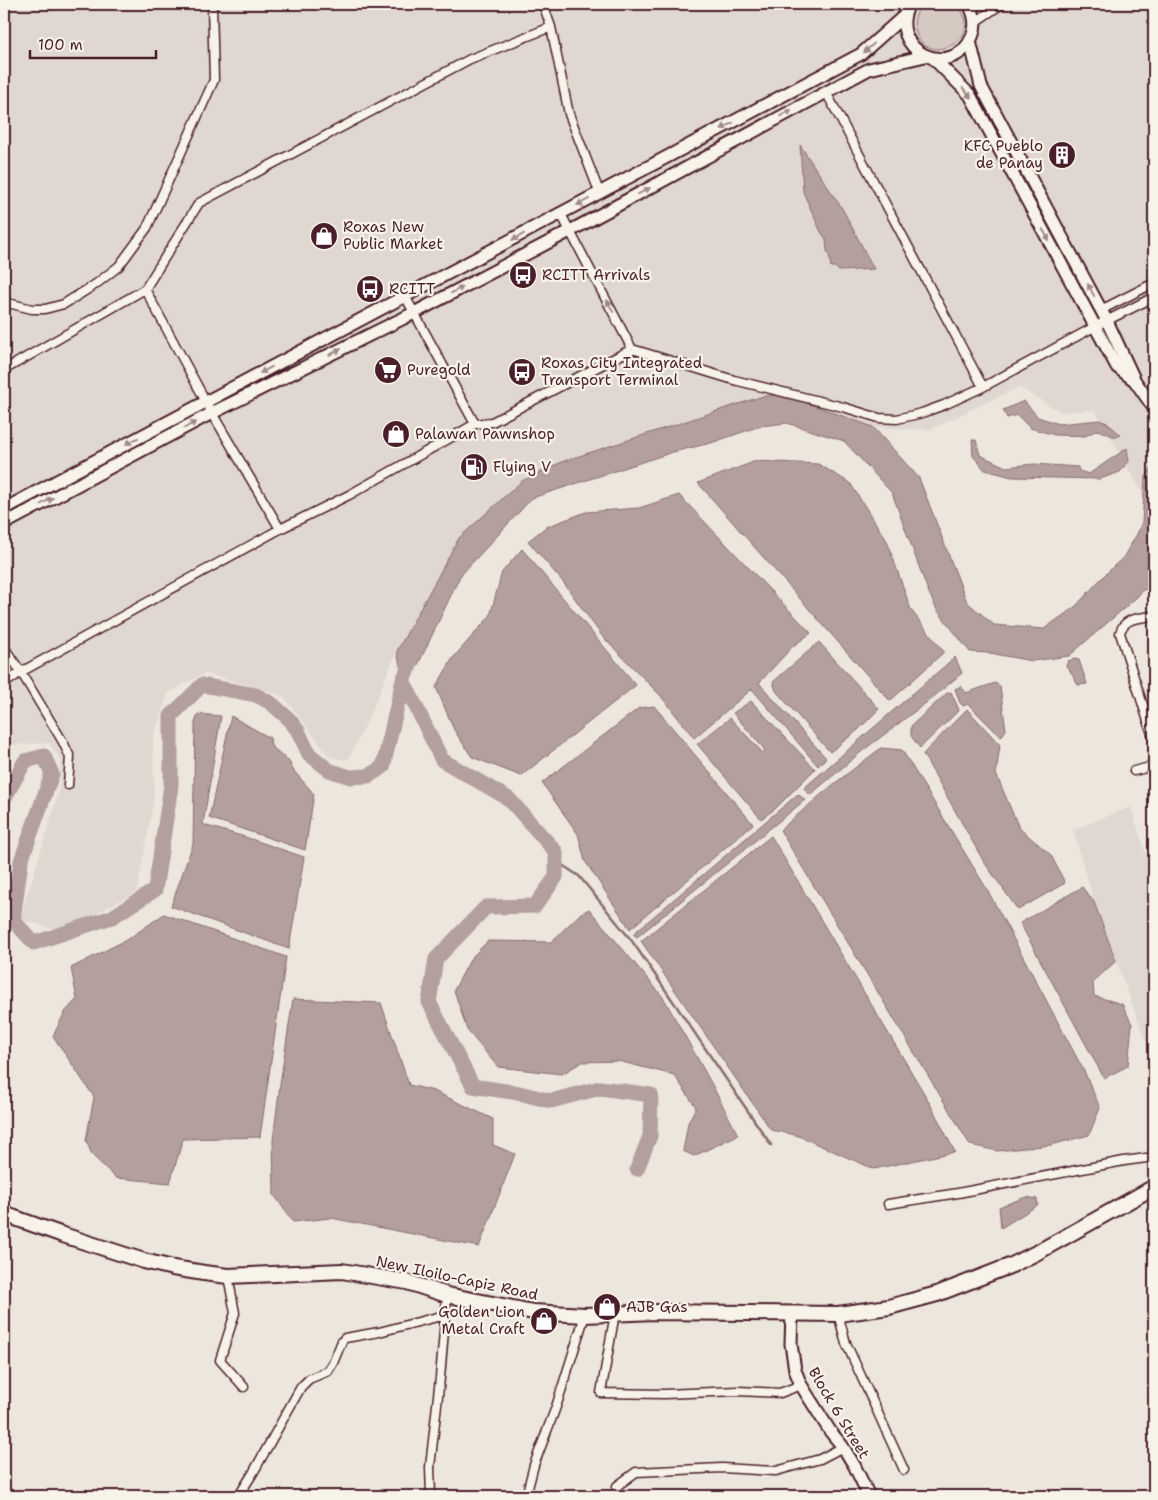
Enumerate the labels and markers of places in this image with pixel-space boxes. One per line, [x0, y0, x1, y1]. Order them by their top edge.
place label: KFC Pueblo de Panay [964, 136, 1043, 173]
building icon: KFC Pueblo de Panay [1047, 140, 1077, 170]
place label: Roxas New Public Market [343, 217, 443, 254]
shop icon: Roxas New Public Market [309, 221, 339, 251]
bus stop icon: RCITT Arrivals [508, 260, 538, 290]
place label: RCITT Arrivals [542, 265, 650, 285]
bus stop icon: RCITT [355, 274, 385, 304]
place label: RCITT [389, 279, 435, 299]
place label: Roxas City Integrated Transport Terminal [541, 353, 703, 390]
supermarket icon: Puregold [373, 355, 403, 385]
bus stop icon: Roxas City Integrated Transport Terminal [507, 357, 537, 387]
place label: Puregold [407, 360, 471, 380]
shop icon: Palawan Pawnshop [381, 419, 411, 449]
place label: Palawan Pawnshop [415, 424, 555, 444]
fuel station icon: Flying V [459, 452, 489, 482]
place label: Flying V [493, 457, 551, 477]
shop icon: AJB Gas [592, 1292, 622, 1322]
place label: AJB Gas [626, 1297, 688, 1317]
place label: Golden Lion Metal Craft [438, 1302, 525, 1339]
shop icon: Golden Lion Metal Craft [529, 1306, 559, 1336]

